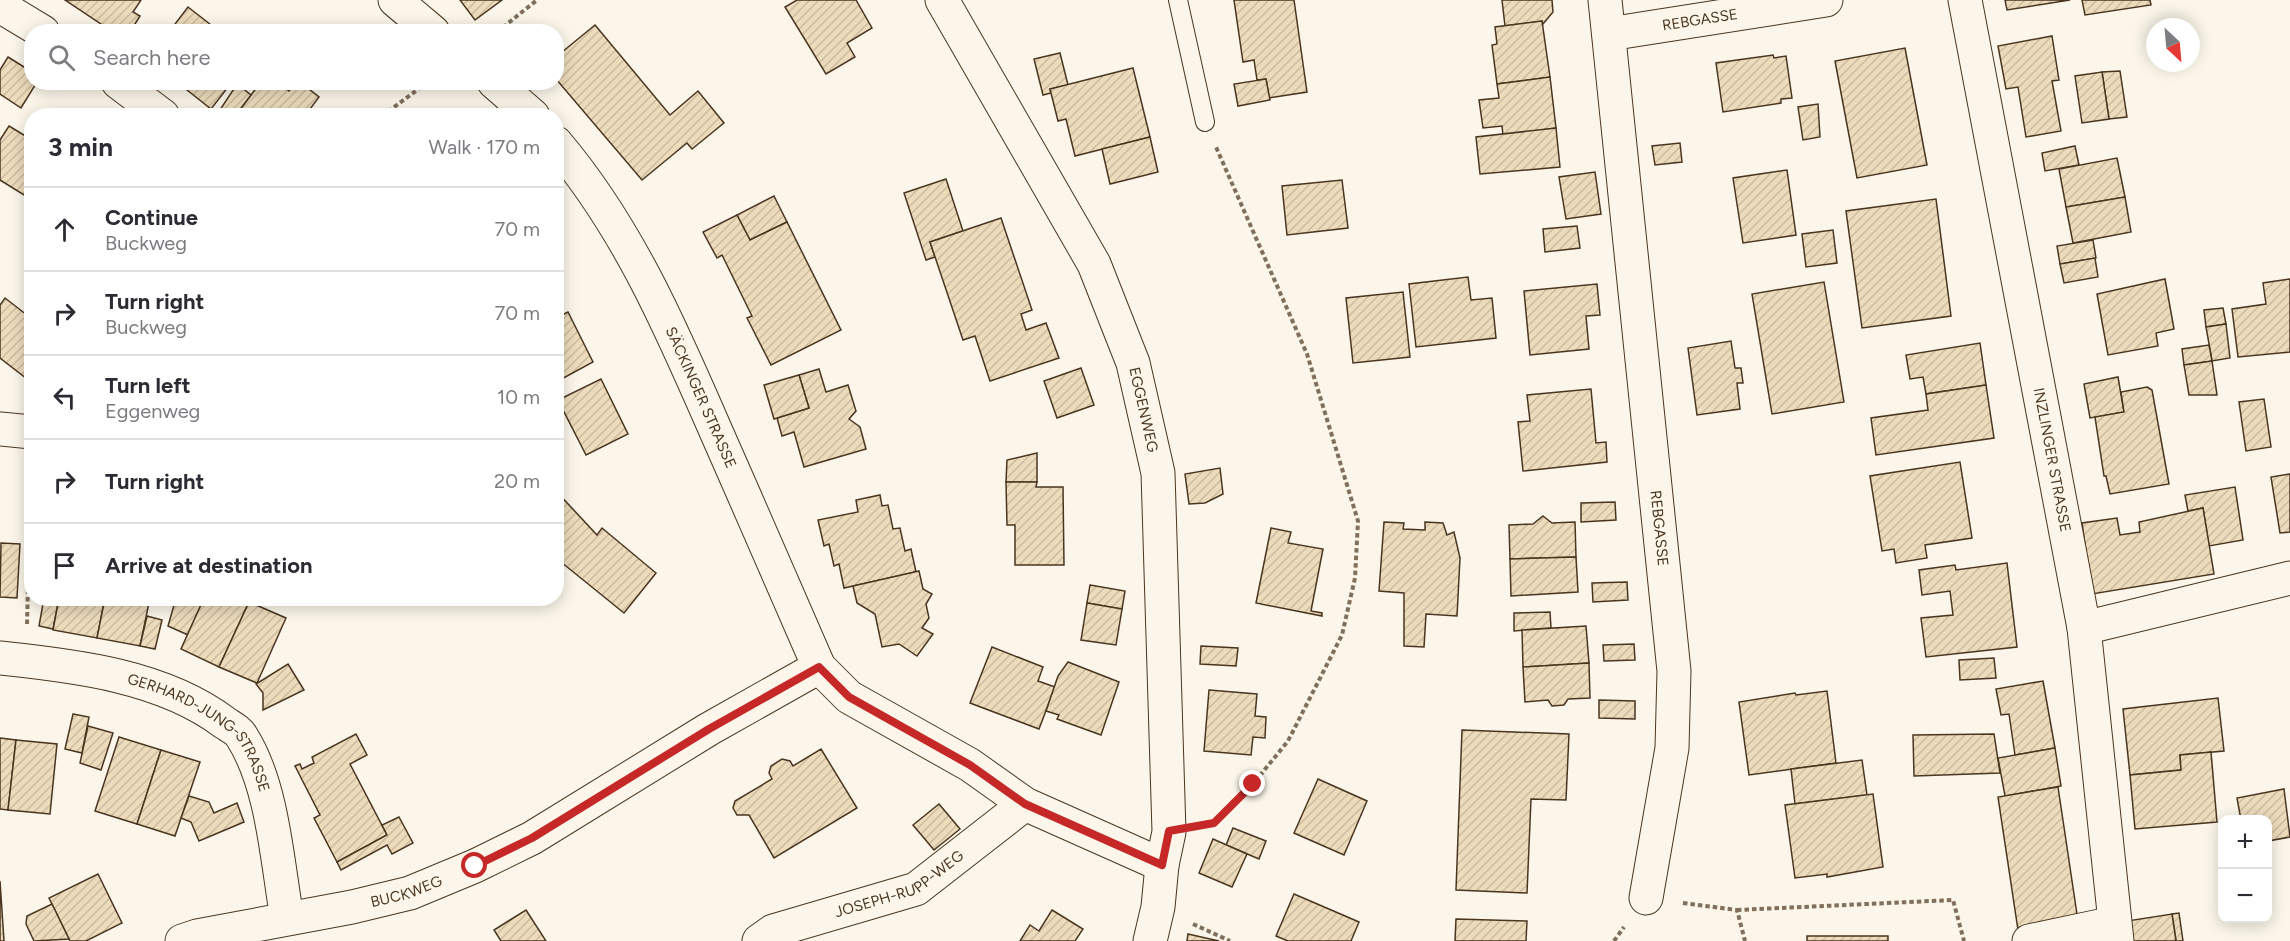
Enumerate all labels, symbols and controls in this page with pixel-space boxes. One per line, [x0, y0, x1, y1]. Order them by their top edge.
street label: REBGASSE [1661, 5, 1739, 35]
north arrow [2146, 18, 2200, 72]
search box [24, 24, 564, 90]
icon: search [45, 41, 78, 74]
text: Search here [93, 44, 211, 71]
text: 3 min [48, 131, 113, 163]
text: Walk · 170 m [429, 135, 540, 159]
text: Continue [105, 204, 198, 231]
icon: ahead [48, 213, 81, 246]
text: 70 m [494, 217, 540, 241]
text: Buckweg [105, 231, 187, 255]
text: Turn right [105, 288, 204, 315]
icon: right [48, 297, 81, 330]
text: 70 m [494, 301, 540, 325]
text: Buckweg [105, 315, 187, 339]
street label: SÄCKINGER STRASSE [662, 324, 740, 471]
street label: EGGENWEG [1125, 365, 1162, 454]
text: Turn left [105, 372, 191, 399]
icon: left [48, 381, 81, 414]
text: 10 m [497, 385, 540, 409]
street label: INZLINGER STRASSE [2030, 386, 2075, 534]
text: Eggenweg [105, 399, 200, 423]
icon: right [48, 465, 81, 498]
text: Turn right [105, 468, 204, 495]
text: 20 m [494, 469, 540, 493]
street label: REBGASSE [1646, 489, 1672, 567]
icon: arrive [48, 549, 81, 582]
text: Arrive at destination [105, 552, 313, 579]
street label: GERHARD-JUNG-STRASSE [125, 670, 273, 794]
route end [1239, 770, 1265, 796]
map controls [2218, 815, 2272, 923]
button: + [2218, 815, 2272, 869]
street label: JOSEPH-RUPP-WEG [833, 846, 967, 921]
route start [461, 852, 487, 878]
button: − [2218, 869, 2272, 923]
street label: BUCKWEG [369, 872, 445, 911]

